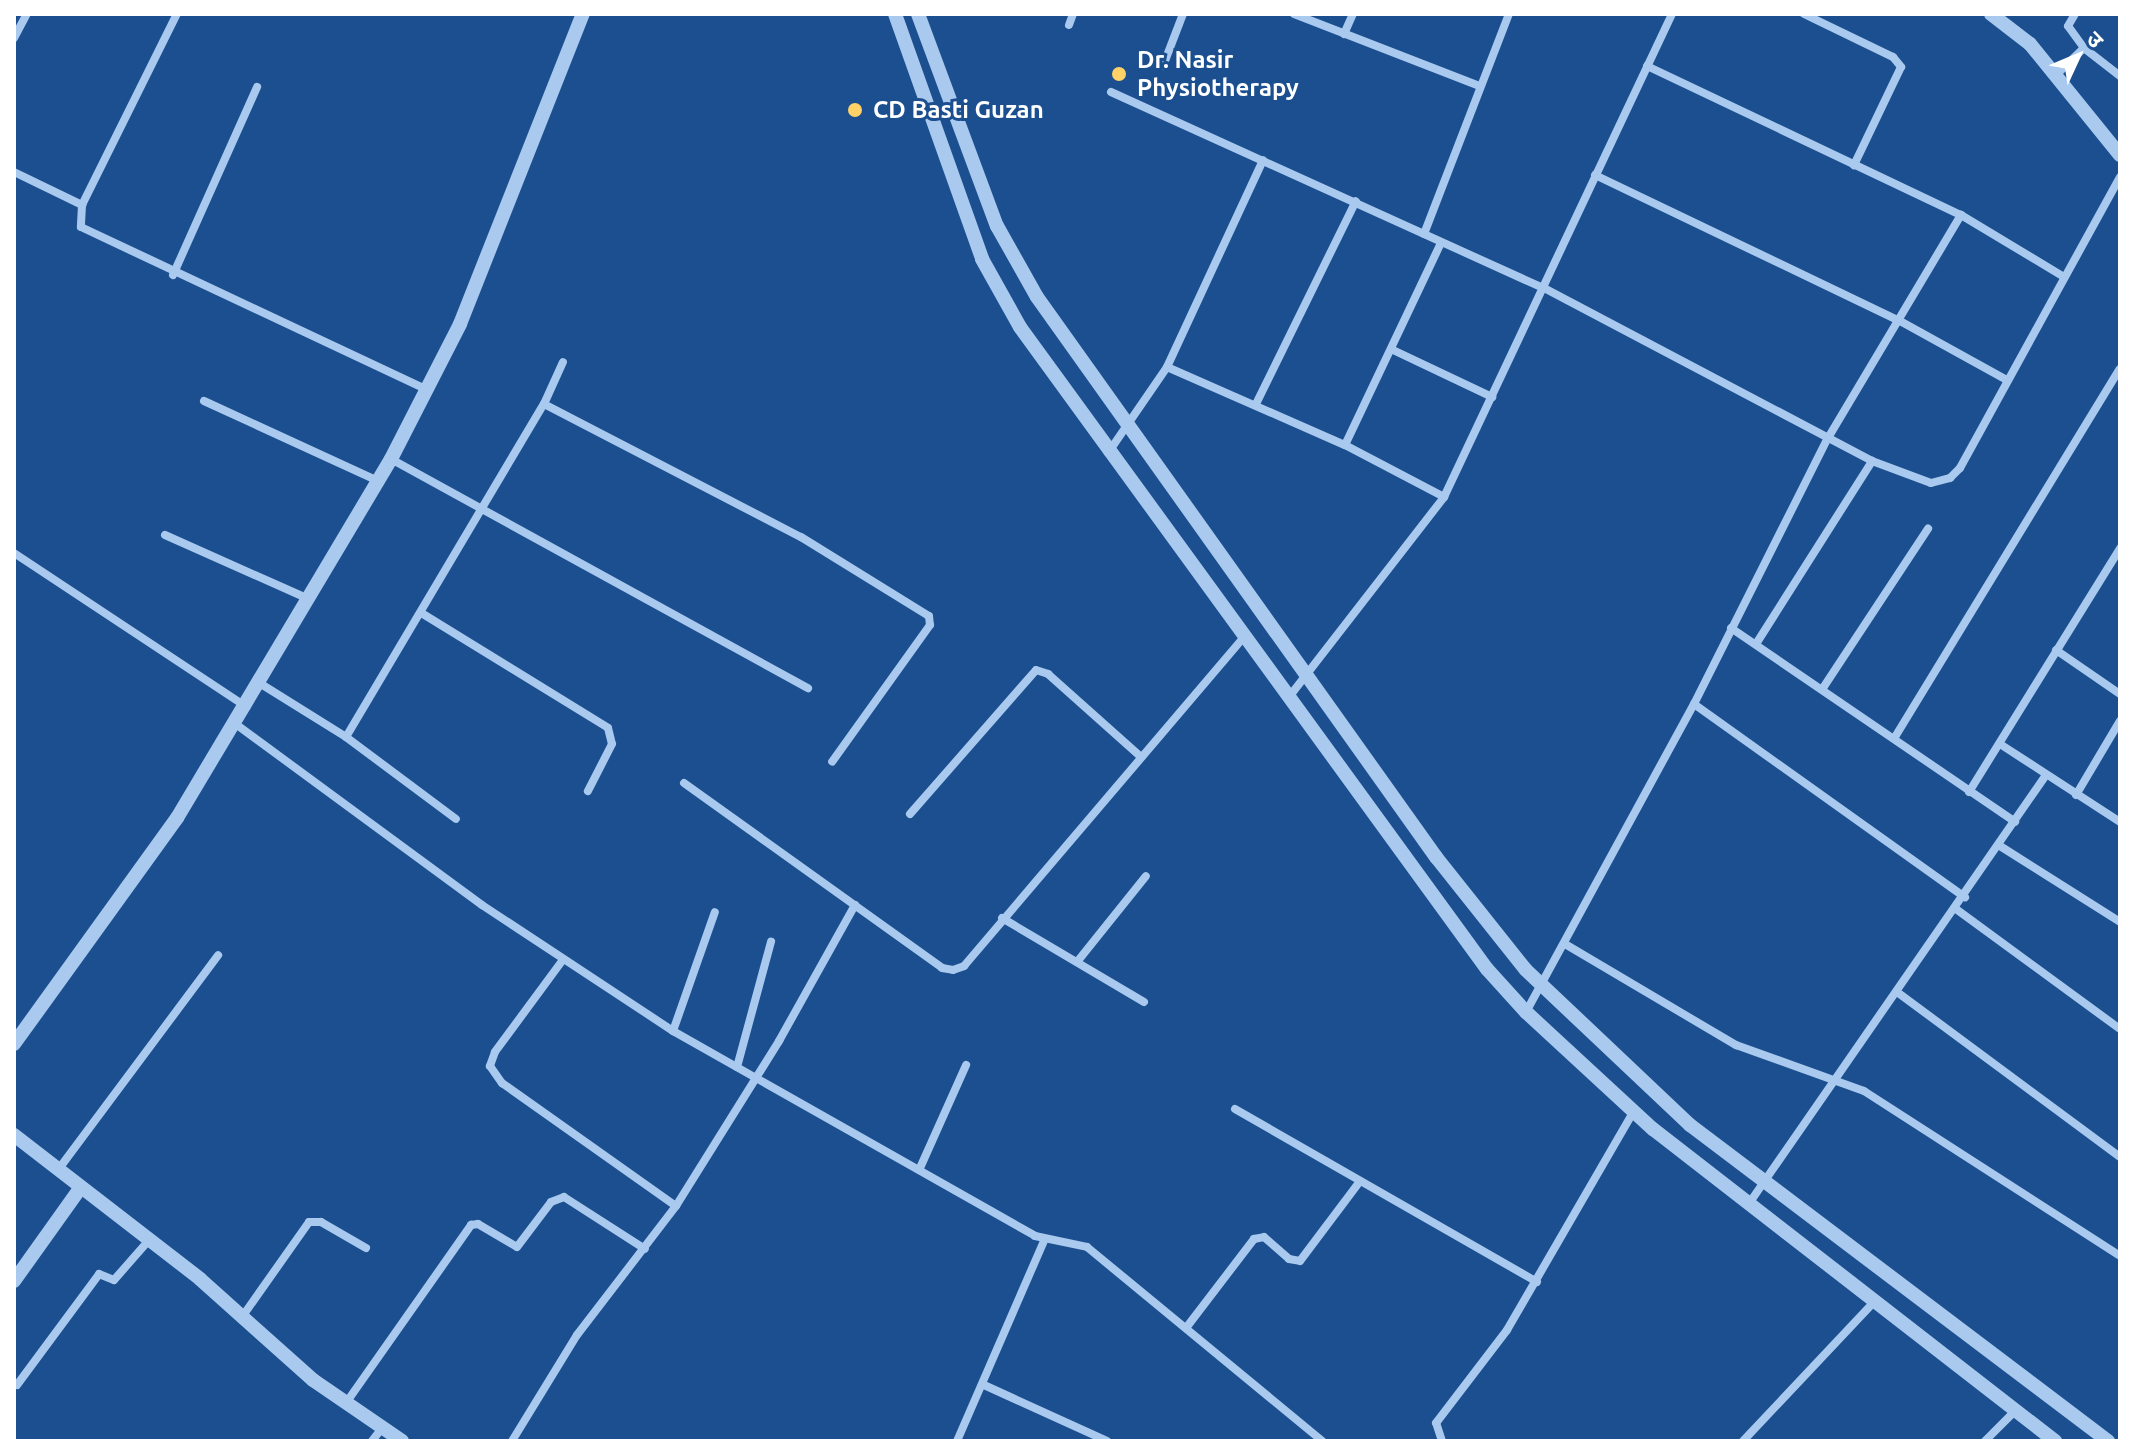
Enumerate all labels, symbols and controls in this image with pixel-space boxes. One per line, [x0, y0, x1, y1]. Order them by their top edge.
north arrow [2038, 16, 2118, 96]
text: उ [2082, 26, 2109, 52]
place label: Dr. Nasir Physiotherapy [1137, 46, 1299, 102]
marker: Dr. Nasir Physiotherapy [1108, 63, 1130, 85]
place label: CD Basti Guzan [873, 96, 1044, 124]
marker: CD Basti Guzan [844, 99, 866, 121]

